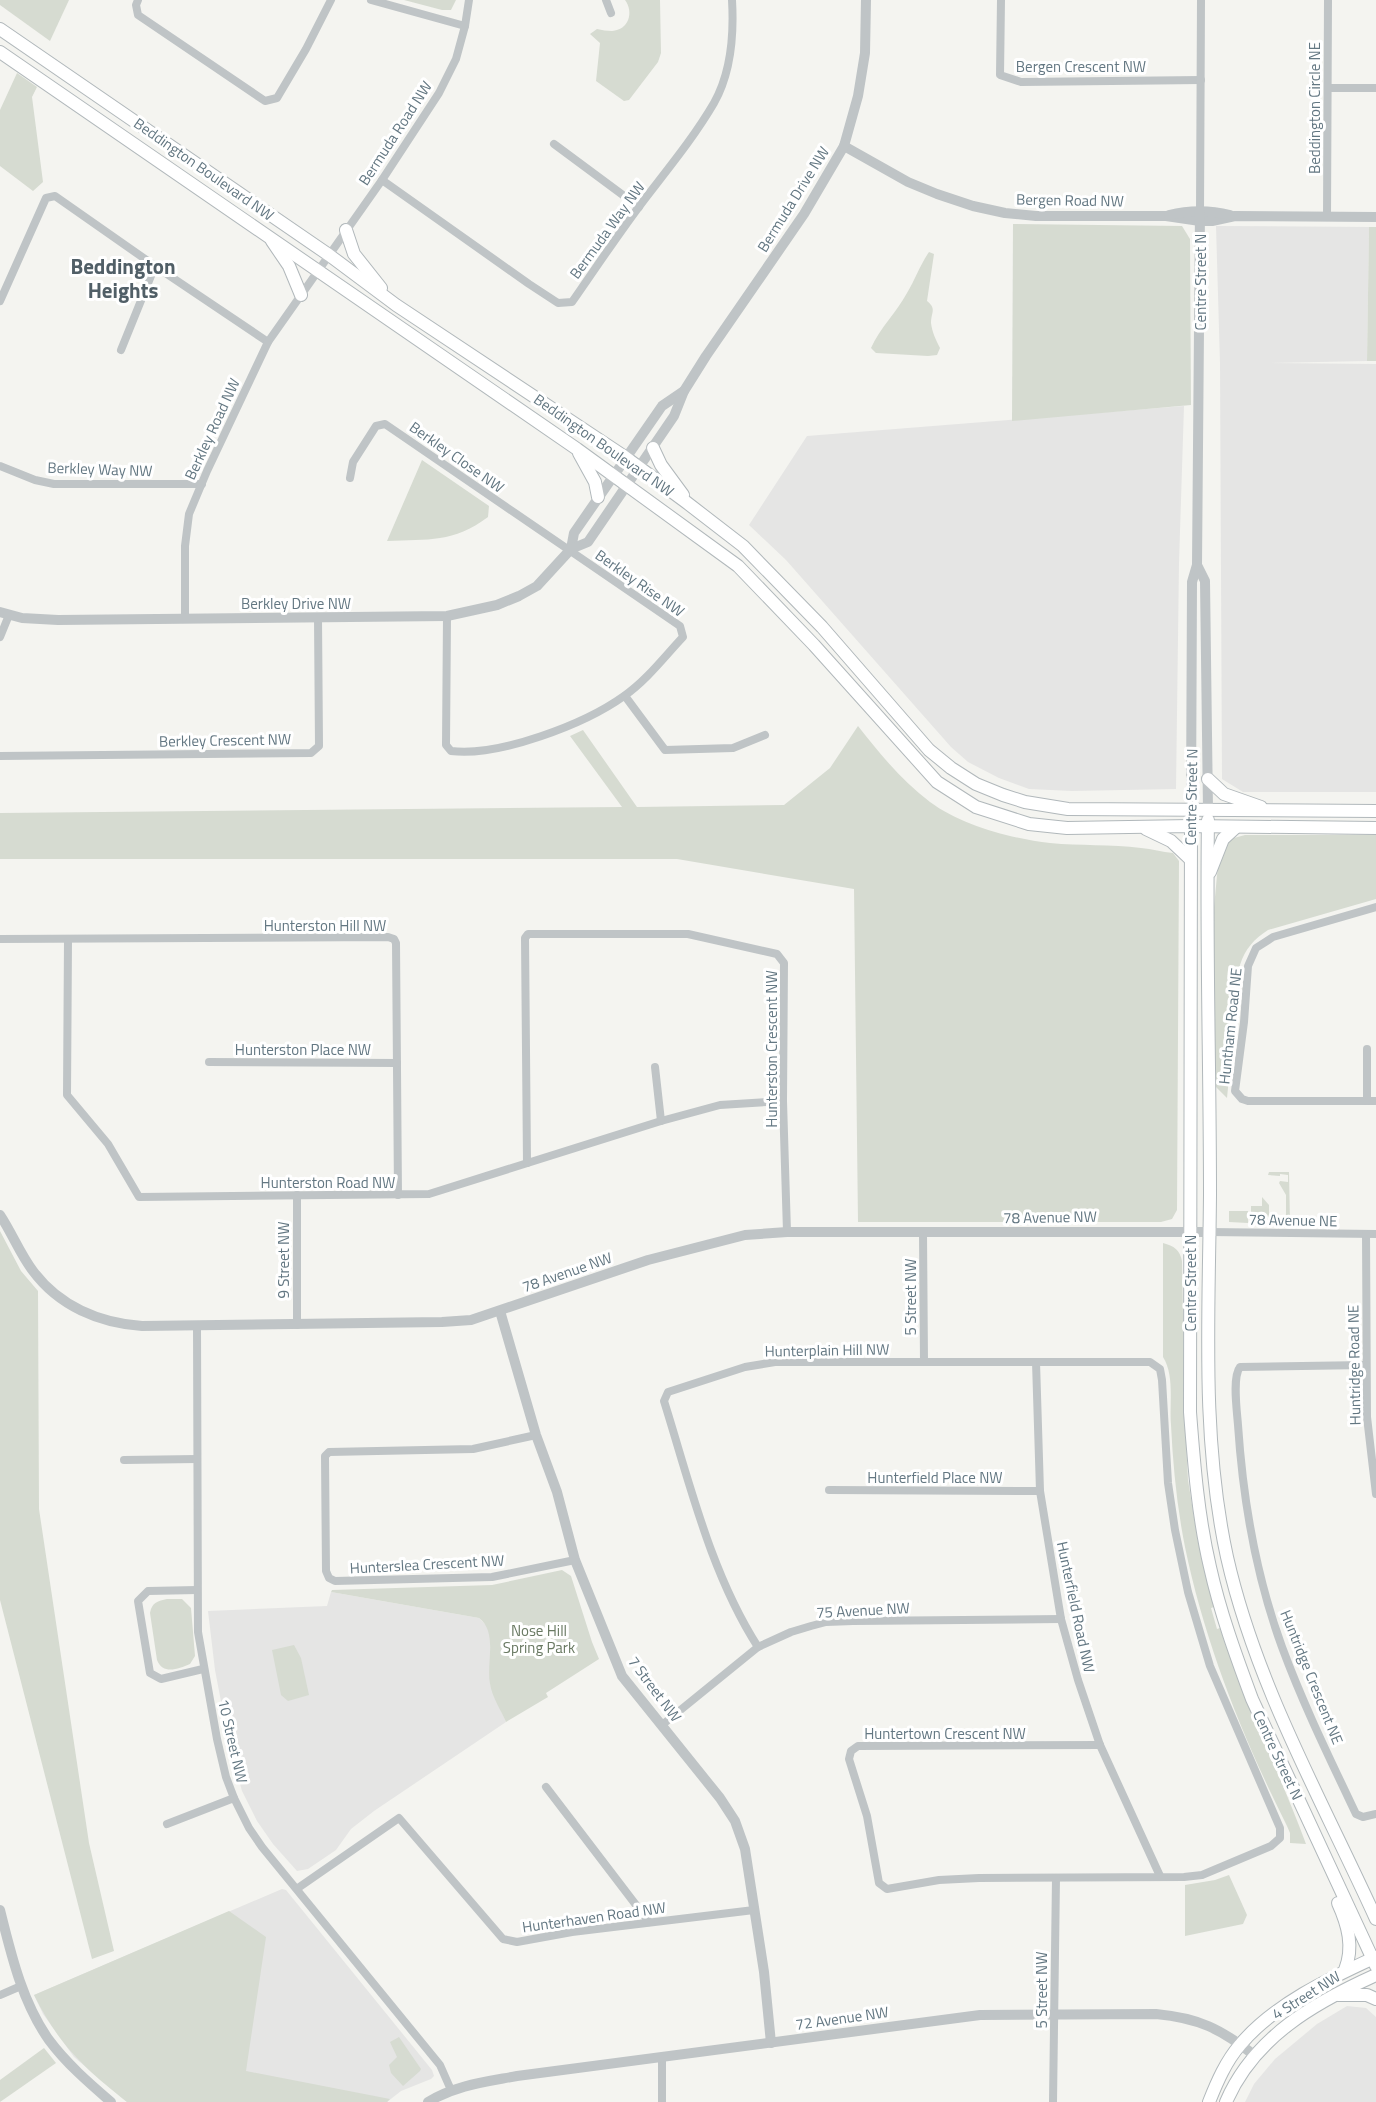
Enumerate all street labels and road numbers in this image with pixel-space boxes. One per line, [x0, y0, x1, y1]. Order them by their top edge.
street label: Beddington Circle NE [1303, 42, 1326, 174]
street label: Bergen Crescent NW [1016, 55, 1146, 78]
street label: Bermuda Road NW [353, 76, 437, 190]
street label: Beddington Boulevard NW [129, 112, 279, 226]
street label: Bermuda Drive NW [751, 142, 835, 256]
street label: Bermuda Way NW [564, 176, 650, 284]
street label: Bergen Road NW [1016, 188, 1124, 212]
street label: Centre Street N [1189, 234, 1212, 330]
street label: Berkley Road NW [178, 374, 246, 484]
street label: Beddington Boulevard NW [529, 388, 679, 502]
street label: Berkley Close NW [405, 416, 509, 498]
street label: Berkley Way NW [47, 456, 153, 482]
street label: Berkley Rise NW [591, 544, 689, 622]
street label: Berkley Drive NW [241, 592, 351, 615]
street label: Berkley Crescent NW [159, 727, 291, 753]
street label: Centre Street N [1179, 748, 1203, 846]
street label: Hunterston Hill NW [264, 914, 386, 937]
street label: Huntham Road NE [1212, 967, 1248, 1085]
street label: Hunterston Crescent NW [760, 970, 783, 1128]
street label: Hunterston Place NW [235, 1038, 371, 1061]
street label: Hunterston Road NW [261, 1171, 395, 1194]
street label: 78 Avenue NW [1003, 1205, 1097, 1229]
street label: 78 Avenue NE [1248, 1208, 1338, 1232]
street label: 9 Street NW [272, 1221, 295, 1299]
street label: Centre Street N [1179, 1235, 1202, 1331]
street label: 78 Avenue NW [519, 1246, 615, 1298]
street label: 5 Street NW [899, 1258, 922, 1336]
street label: Huntridge Road NE [1341, 1305, 1367, 1425]
street label: Hunterplain Hill NW [764, 1337, 890, 1363]
street label: Hunterfield Place NW [867, 1466, 1003, 1489]
street label: Hunterfield Road NW [1051, 1539, 1101, 1675]
street label: Hunterslea Crescent NW [349, 1548, 505, 1580]
street label: 75 Avenue NW [816, 1596, 910, 1624]
street label: Huntridge Crescent NE [1275, 1606, 1349, 1748]
street label: 7 Street NW [623, 1651, 687, 1727]
street label: 10 Street NW [212, 1697, 254, 1785]
street label: Centre Street N [1247, 1706, 1309, 1804]
street label: Huntertown Crescent NW [864, 1722, 1026, 1745]
street label: Hunterhaven Road NW [521, 1896, 667, 1938]
street label: 5 Street NW [1030, 1951, 1053, 2029]
street label: 4 Street NW [1267, 1965, 1345, 2025]
street label: 72 Avenue NW [794, 2000, 890, 2036]

